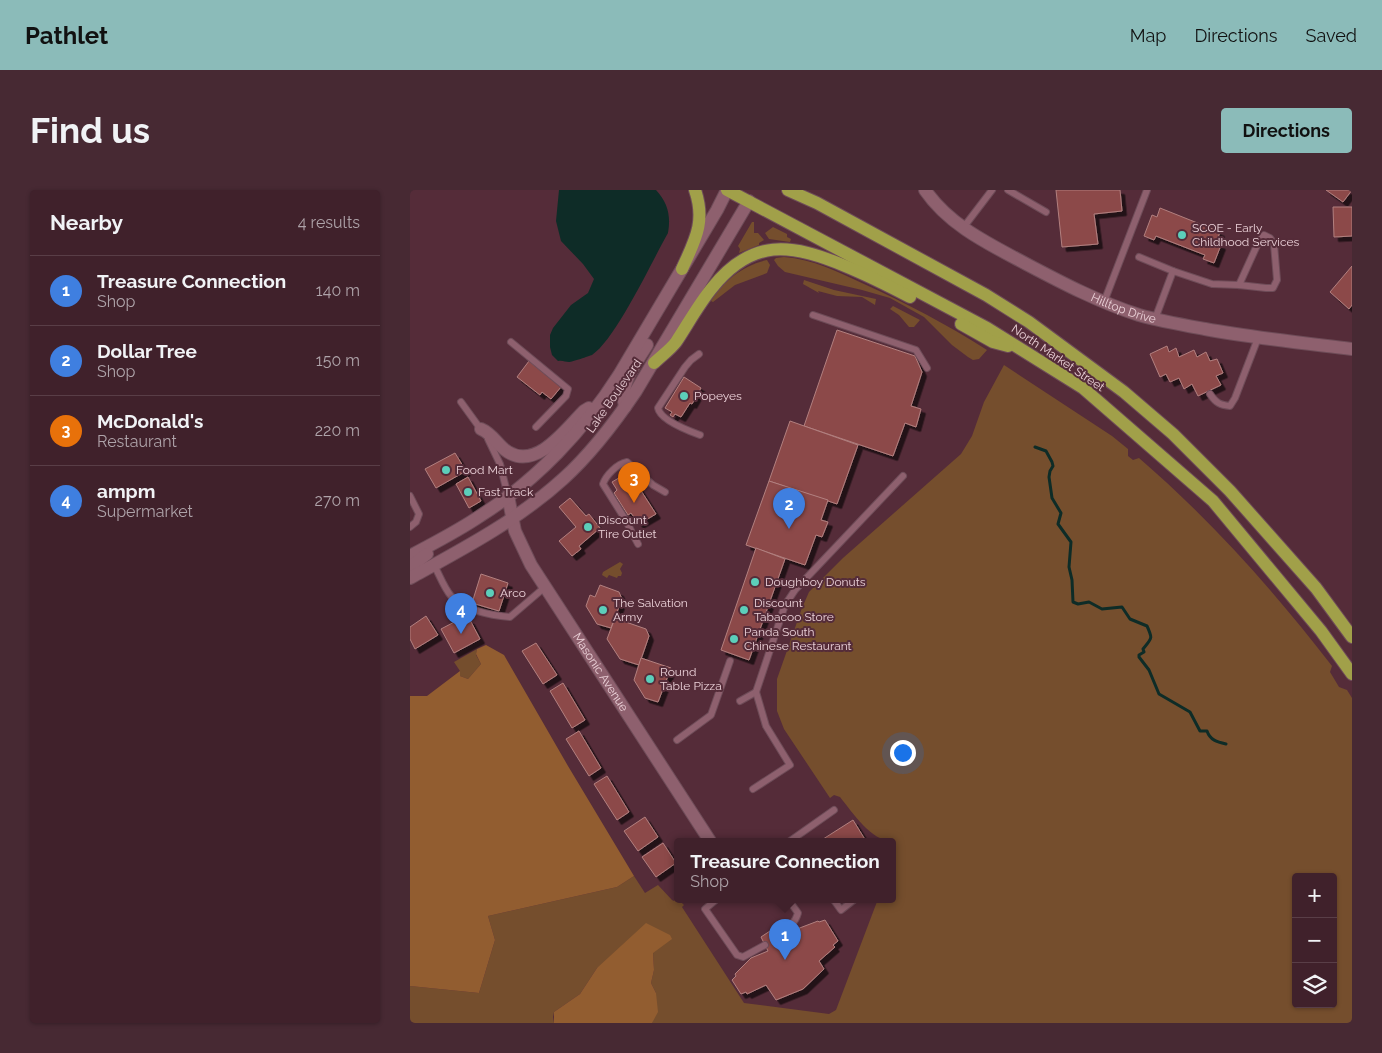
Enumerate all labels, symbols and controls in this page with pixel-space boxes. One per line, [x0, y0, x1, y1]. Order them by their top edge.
text: Pathlet [25, 21, 108, 50]
text: Map [1130, 25, 1166, 46]
text: Directions [1194, 25, 1278, 46]
text: Saved [1306, 25, 1357, 46]
button: Directions [1221, 108, 1352, 153]
text: Find us [30, 110, 150, 151]
text: Nearby [50, 210, 123, 235]
text: 4 results [298, 213, 360, 232]
place label: SCOE - Early Childhood Services [1192, 221, 1299, 249]
marker: SCOE - Early Childhood Services [1176, 229, 1188, 241]
text: Treasure Connection [97, 270, 286, 292]
text: 1 [62, 281, 70, 300]
text: 140 m [316, 281, 360, 300]
street label: Hilltop Drive [1089, 290, 1157, 326]
text: Shop [97, 292, 135, 311]
street label: North Market Street [1009, 322, 1107, 394]
text: Dollar Tree [97, 340, 197, 362]
text: 2 [61, 351, 71, 370]
text: 150 m [316, 351, 360, 370]
street label: Lake Boulevard [583, 357, 645, 435]
text: Shop [97, 362, 135, 381]
place label: Popeyes [694, 389, 742, 403]
marker: Popeyes [678, 390, 690, 402]
text: McDonald's [97, 410, 203, 432]
text: 3 [62, 421, 70, 440]
text: 220 m [315, 421, 360, 440]
text: Restaurant [97, 432, 177, 451]
pin: 3 [618, 462, 650, 503]
place label: Food Mart [456, 463, 513, 477]
marker: Food Mart [440, 464, 452, 476]
text: ampm [97, 480, 155, 502]
place label: Fast Track [478, 485, 534, 499]
marker: Fast Track [462, 486, 474, 498]
pin: 2 [773, 488, 805, 529]
text: 4 [61, 491, 71, 510]
text: 270 m [315, 491, 360, 510]
text: Supermarket [97, 502, 193, 521]
place label: Discount Tire Outlet [598, 513, 657, 541]
marker: Discount Tire Outlet [582, 521, 594, 533]
place label: Doughboy Donuts [765, 575, 866, 589]
marker: Doughboy Donuts [749, 576, 761, 588]
place label: Arco [500, 586, 526, 600]
marker: Arco [484, 587, 496, 599]
pin: 4 [445, 593, 477, 634]
place label: The Salvation Army [613, 596, 688, 624]
place label: Discount Tabacoo Store [754, 596, 834, 624]
marker: The Salvation Army [597, 604, 609, 616]
marker: Discount Tabacoo Store [738, 604, 750, 616]
place label: Panda South Chinese Restaurant [744, 625, 852, 653]
street label: Masonic Avenue [570, 630, 631, 714]
marker: Panda South Chinese Restaurant [728, 633, 740, 645]
place label: Round Table Pizza [660, 665, 722, 693]
marker: Round Table Pizza [644, 673, 656, 685]
your location [890, 740, 916, 766]
popup [674, 838, 896, 903]
text: Treasure Connection [690, 850, 880, 872]
text: Shop [690, 872, 729, 891]
map controls [1292, 873, 1337, 1008]
button: + [1292, 873, 1337, 918]
button: − [1292, 918, 1337, 963]
pin: 1 [769, 919, 801, 960]
button: layers [1292, 963, 1337, 1008]

